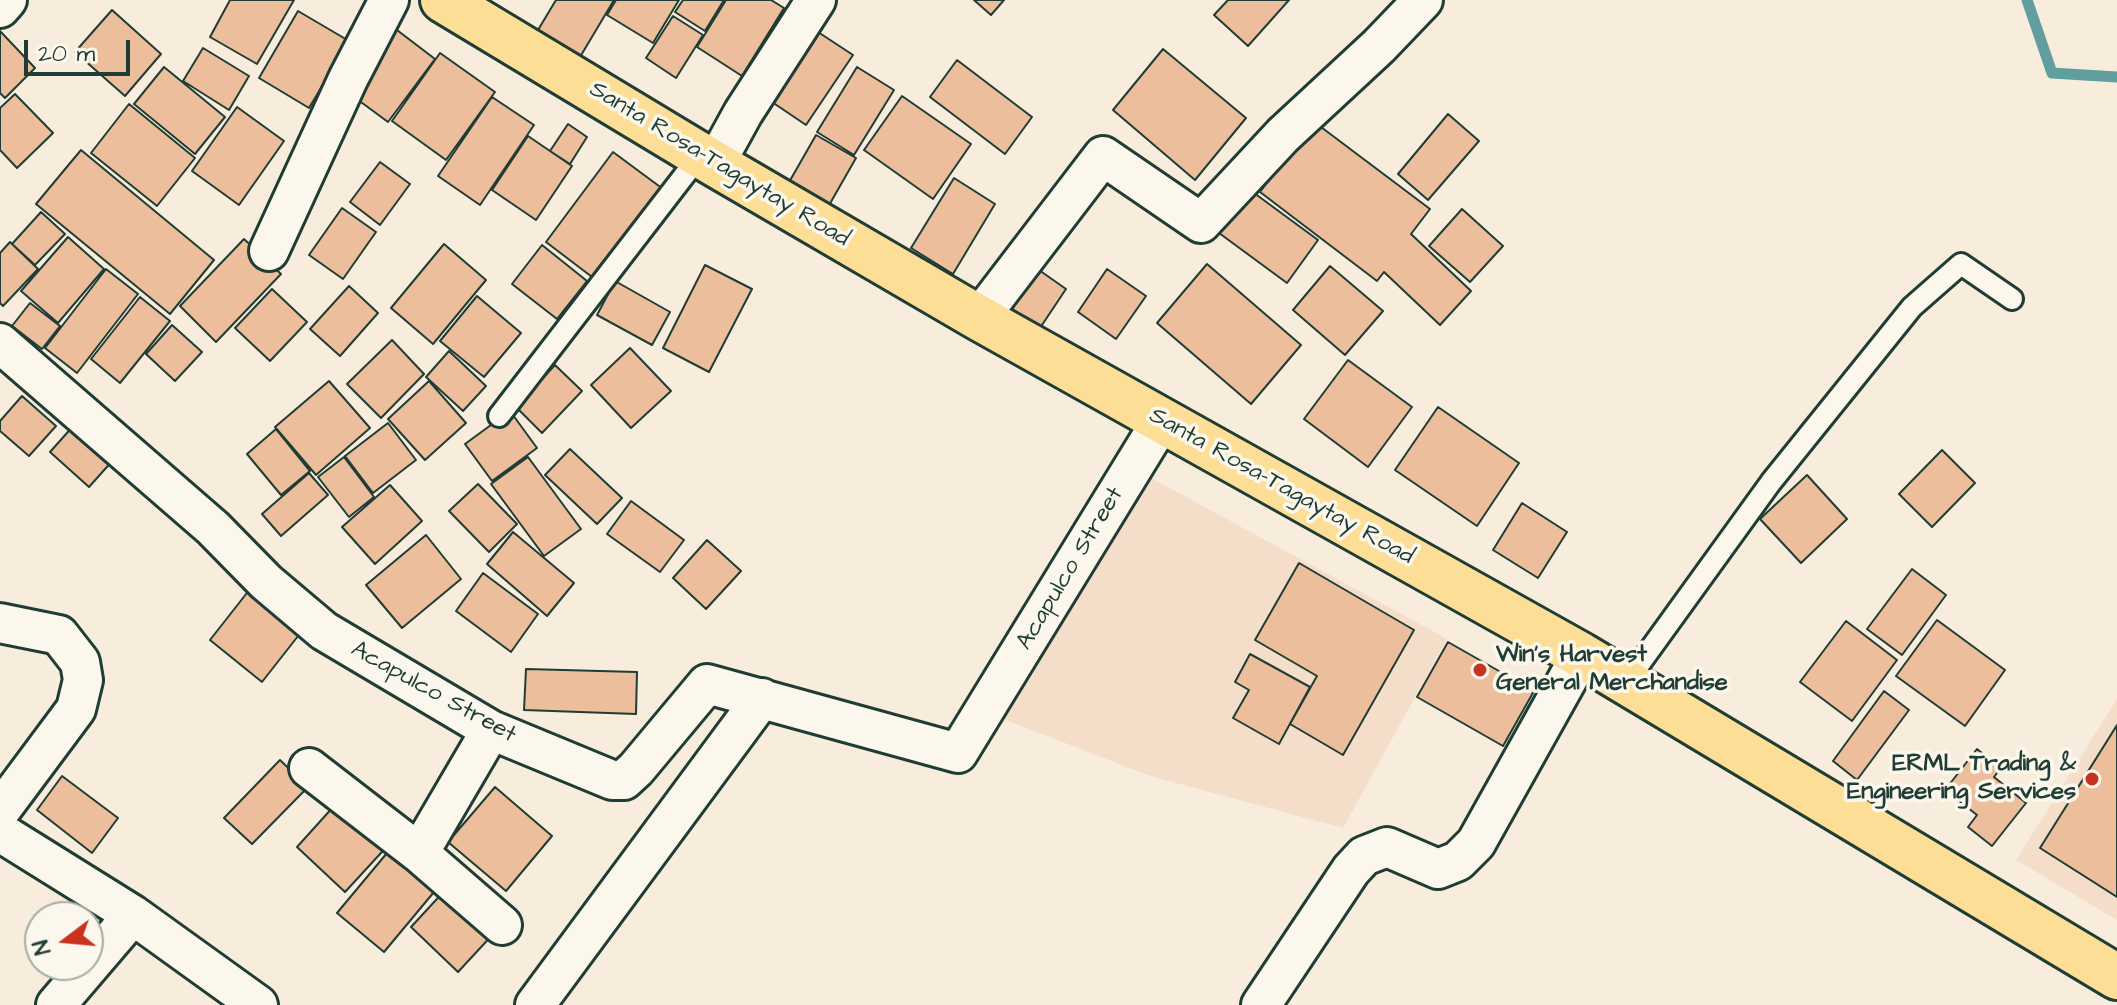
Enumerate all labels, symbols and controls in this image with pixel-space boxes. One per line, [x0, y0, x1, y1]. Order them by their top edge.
scale bar [28, 24, 134, 74]
text: 20 m [38, 37, 95, 71]
street label: Santa Rosa-Tagaytay Road [584, 76, 854, 254]
street label: Santa Rosa-Tagaytay Road [1144, 402, 1418, 572]
street label: Acapulco Street [1011, 483, 1131, 655]
street label: Acapulco Street [345, 636, 521, 750]
place label: Win's Harvest General Merchandise [1496, 642, 1728, 698]
marker: Win's Harvest General Merchandise [1471, 661, 1489, 679]
place label: ERML Trading & Engineering Services [1847, 751, 2076, 807]
marker: ERML Trading & Engineering Services [2083, 770, 2101, 788]
north arrow [24, 901, 104, 981]
text: N [26, 936, 59, 958]

